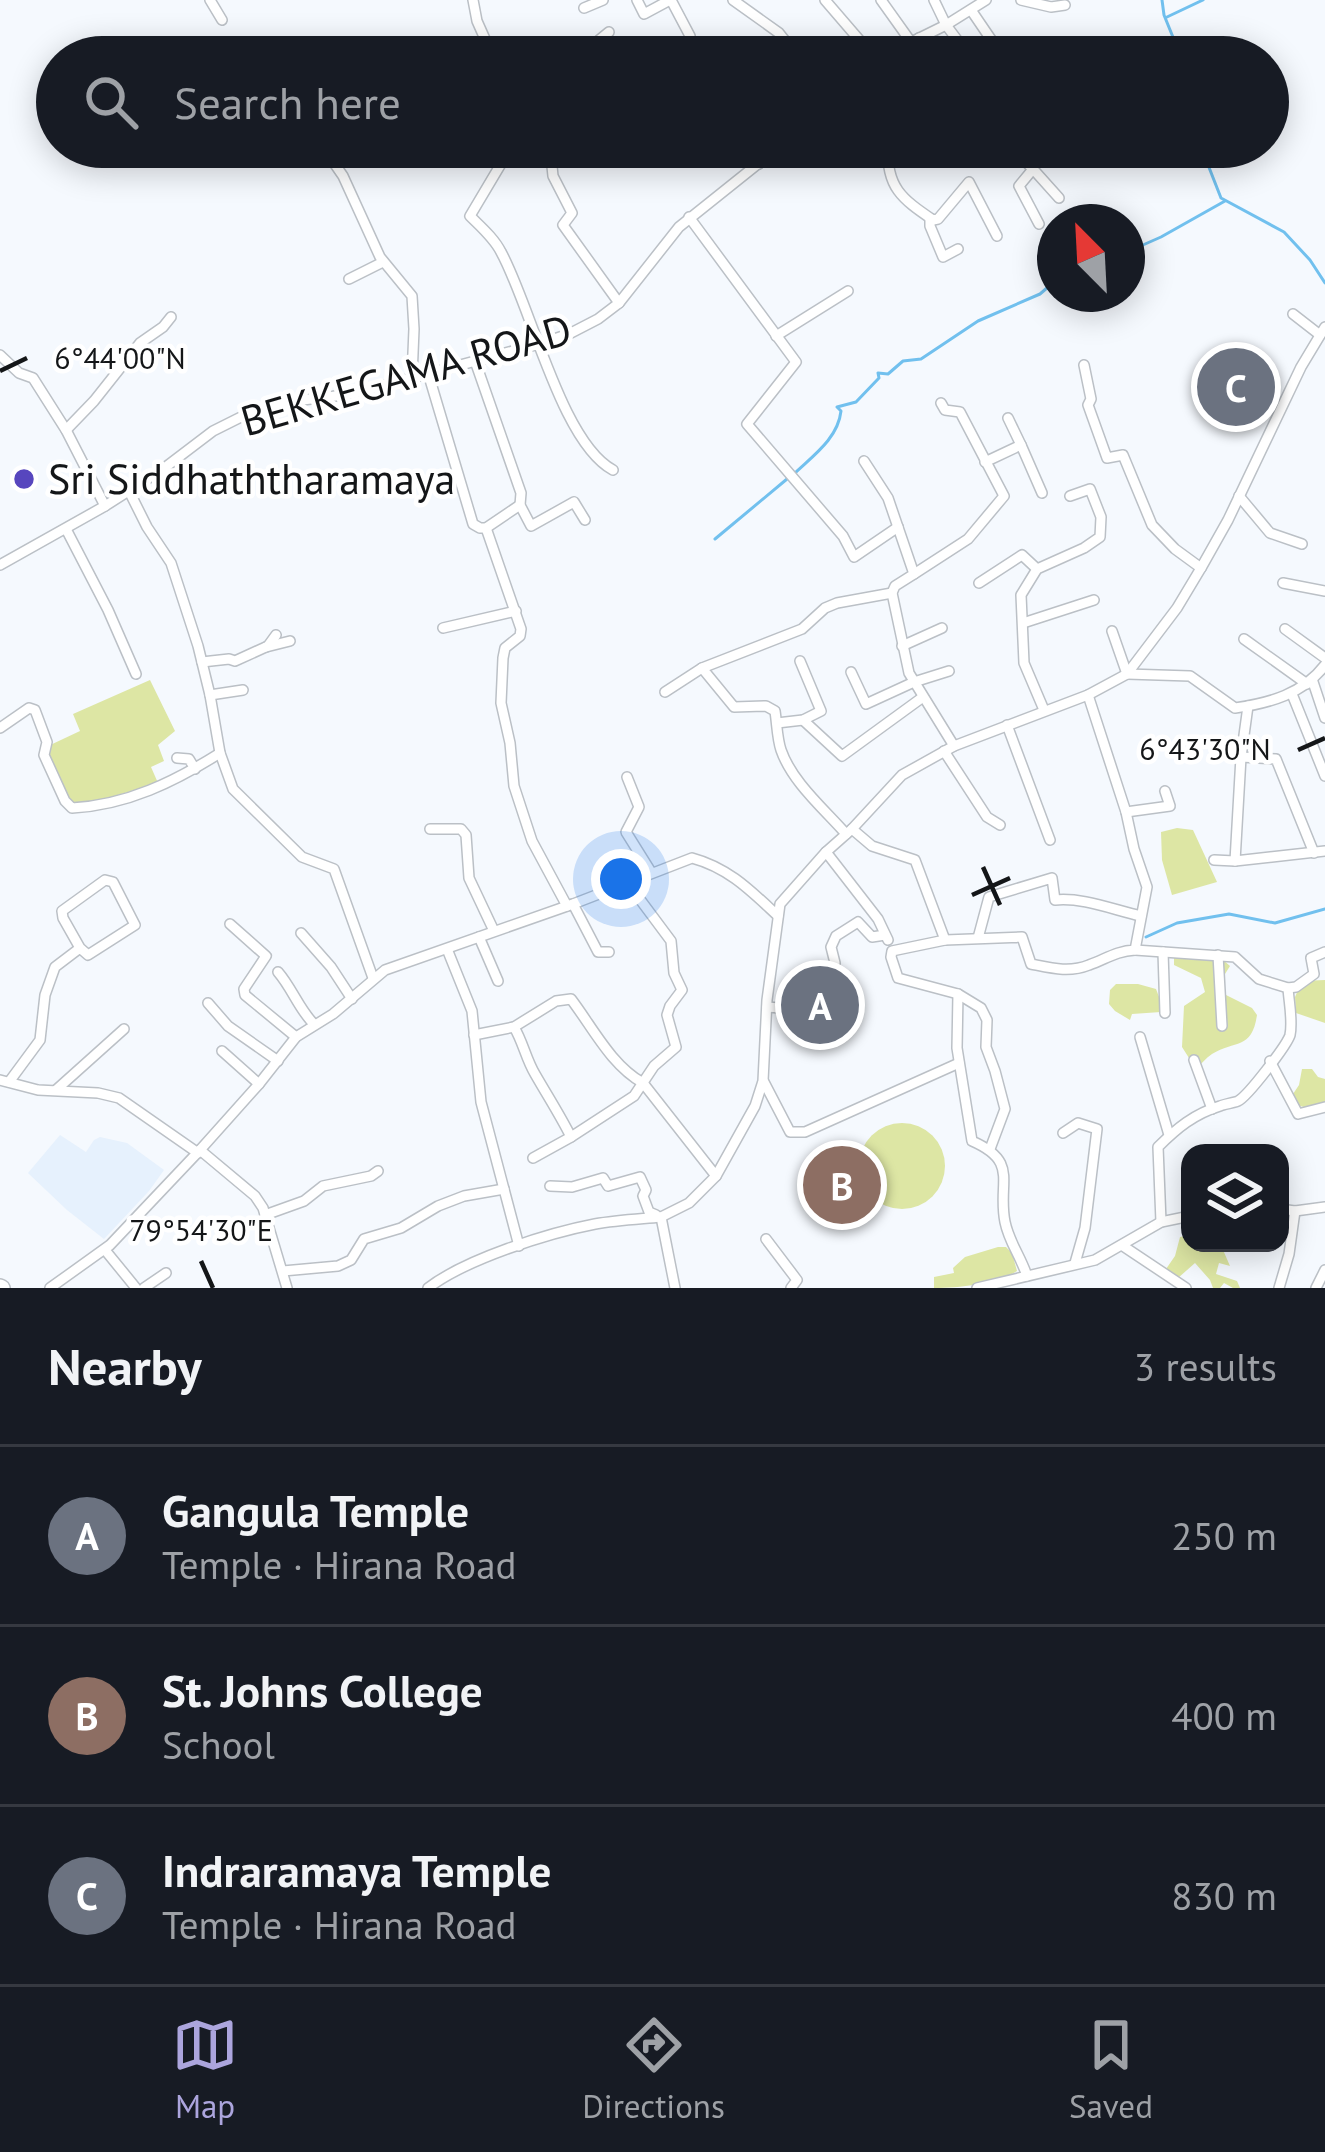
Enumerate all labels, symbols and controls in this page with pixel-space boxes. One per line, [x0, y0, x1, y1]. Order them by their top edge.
search box [36, 36, 1289, 168]
icon: search [78, 69, 144, 135]
text: Search here [174, 73, 401, 131]
north arrow [1037, 204, 1145, 312]
street label: BEKKEGAMA ROAD [234, 301, 577, 448]
text: 6°44'00"N [54, 338, 186, 377]
pin: C [1197, 342, 1275, 432]
place label: Sri Siddhaththaramaya [48, 451, 455, 506]
marker: Sri Siddhaththaramaya [11, 466, 37, 492]
text: 6°43'30"N [1139, 729, 1271, 768]
your location [591, 849, 651, 909]
pin: A [781, 960, 859, 1050]
pin: B [803, 1140, 881, 1230]
map controls [1181, 1144, 1289, 1252]
button: layers [1181, 1144, 1289, 1252]
text: 79°54'30"E [129, 1210, 273, 1249]
text: Nearby [48, 1333, 202, 1399]
text: 3 results [1134, 1341, 1277, 1392]
text: Gangula Temple [162, 1481, 469, 1539]
text: A [75, 1510, 99, 1561]
text: 250 m [1171, 1510, 1277, 1561]
text: Temple · Hirana Road [162, 1539, 517, 1590]
text: St. Johns College [162, 1661, 483, 1719]
text: B [75, 1690, 99, 1741]
text: 400 m [1171, 1690, 1277, 1741]
text: School [162, 1719, 275, 1770]
text: Indraramaya Temple [162, 1841, 551, 1899]
text: C [76, 1870, 98, 1921]
text: 830 m [1171, 1870, 1277, 1921]
text: Temple · Hirana Road [162, 1899, 517, 1950]
tab: Map [172, 2012, 238, 2127]
tab: Directions [582, 2012, 725, 2127]
tab: Saved [1069, 2012, 1153, 2127]

